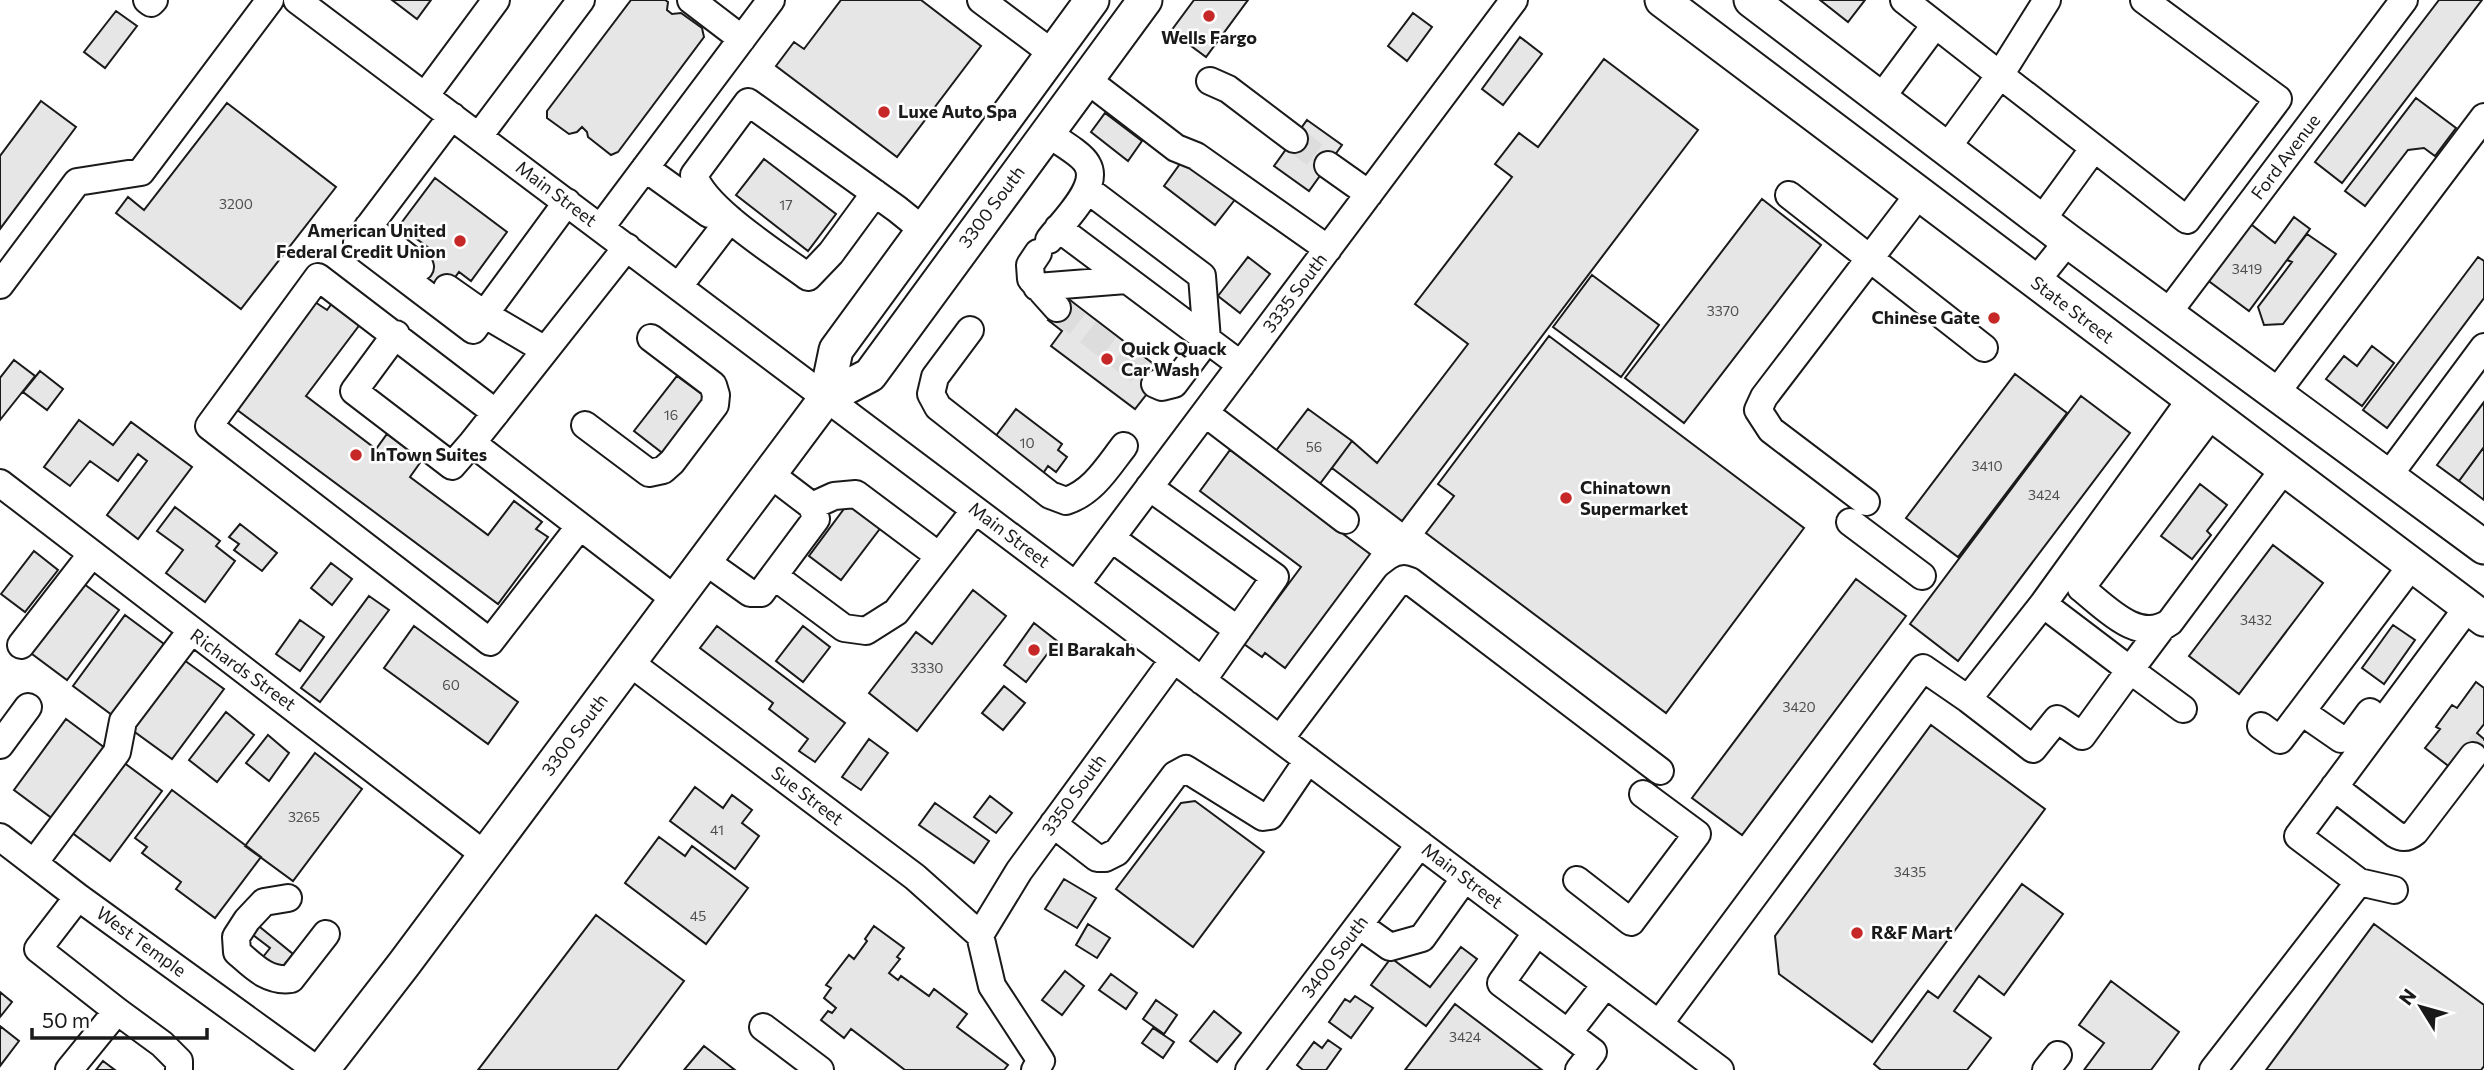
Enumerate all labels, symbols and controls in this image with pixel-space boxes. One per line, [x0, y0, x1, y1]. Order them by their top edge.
marker: Wells Fargo [1201, 8, 1217, 24]
place label: Wells Fargo [1161, 26, 1257, 48]
place label: Luxe Auto Spa [898, 100, 1017, 122]
marker: Luxe Auto Spa [876, 104, 892, 120]
street label: Ford Avenue [2246, 109, 2325, 204]
street label: Main Street [512, 156, 601, 231]
street label: 3300 South [953, 161, 1029, 252]
house number: 3200 [219, 195, 253, 212]
house number: 17 [779, 196, 793, 213]
place label: American United Federal Credit Union [276, 219, 446, 262]
marker: American United Federal Credit Union [452, 233, 468, 249]
street label: 3335 South [1257, 248, 1331, 336]
house number: 3419 [2232, 260, 2262, 277]
street label: State Street [2027, 271, 2118, 348]
house number: 3370 [1707, 302, 1739, 319]
place label: Chinese Gate [1871, 306, 1980, 328]
marker: Chinese Gate [1986, 310, 2002, 326]
place label: Quick Quack Car Wash [1121, 337, 1228, 380]
marker: Quick Quack Car Wash [1099, 351, 1115, 367]
house number: 16 [664, 406, 678, 423]
house number: 10 [1019, 434, 1035, 451]
house number: 56 [1306, 438, 1322, 455]
place label: InTown Suites [370, 443, 487, 465]
marker: InTown Suites [348, 447, 364, 463]
house number: 3410 [1971, 457, 2003, 474]
place label: Chinatown Supermarket [1580, 476, 1689, 519]
house number: 3424 [2028, 486, 2061, 503]
marker: Chinatown Supermarket [1558, 490, 1574, 506]
street label: Main Street [965, 497, 1054, 572]
house number: 3432 [2240, 611, 2272, 628]
street label: Richards Street [187, 624, 301, 715]
place label: El Barakah [1048, 638, 1135, 660]
marker: El Barakah [1026, 642, 1042, 658]
house number: 3330 [910, 659, 944, 676]
house number: 60 [442, 676, 460, 693]
street label: 3300 South [536, 689, 612, 780]
house number: 3420 [1782, 698, 1816, 715]
street label: 3350 South [1036, 749, 1110, 839]
street label: Sue Street [767, 761, 848, 829]
house number: 3265 [288, 808, 320, 825]
house number: 41 [710, 821, 724, 838]
street label: Main Street [1418, 838, 1507, 913]
house number: 3435 [1894, 863, 1926, 880]
street label: West Temple [92, 901, 191, 981]
house number: 45 [690, 907, 706, 924]
street label: 3400 South [1296, 911, 1372, 1002]
place label: R&F Mart [1871, 921, 1953, 943]
marker: R&F Mart [1849, 925, 1865, 941]
north arrow [2386, 972, 2456, 1042]
text: N [2394, 984, 2421, 1009]
scale bar [32, 996, 206, 1040]
text: 50 m [42, 1007, 90, 1032]
house number: 3424 [1449, 1028, 1482, 1045]

